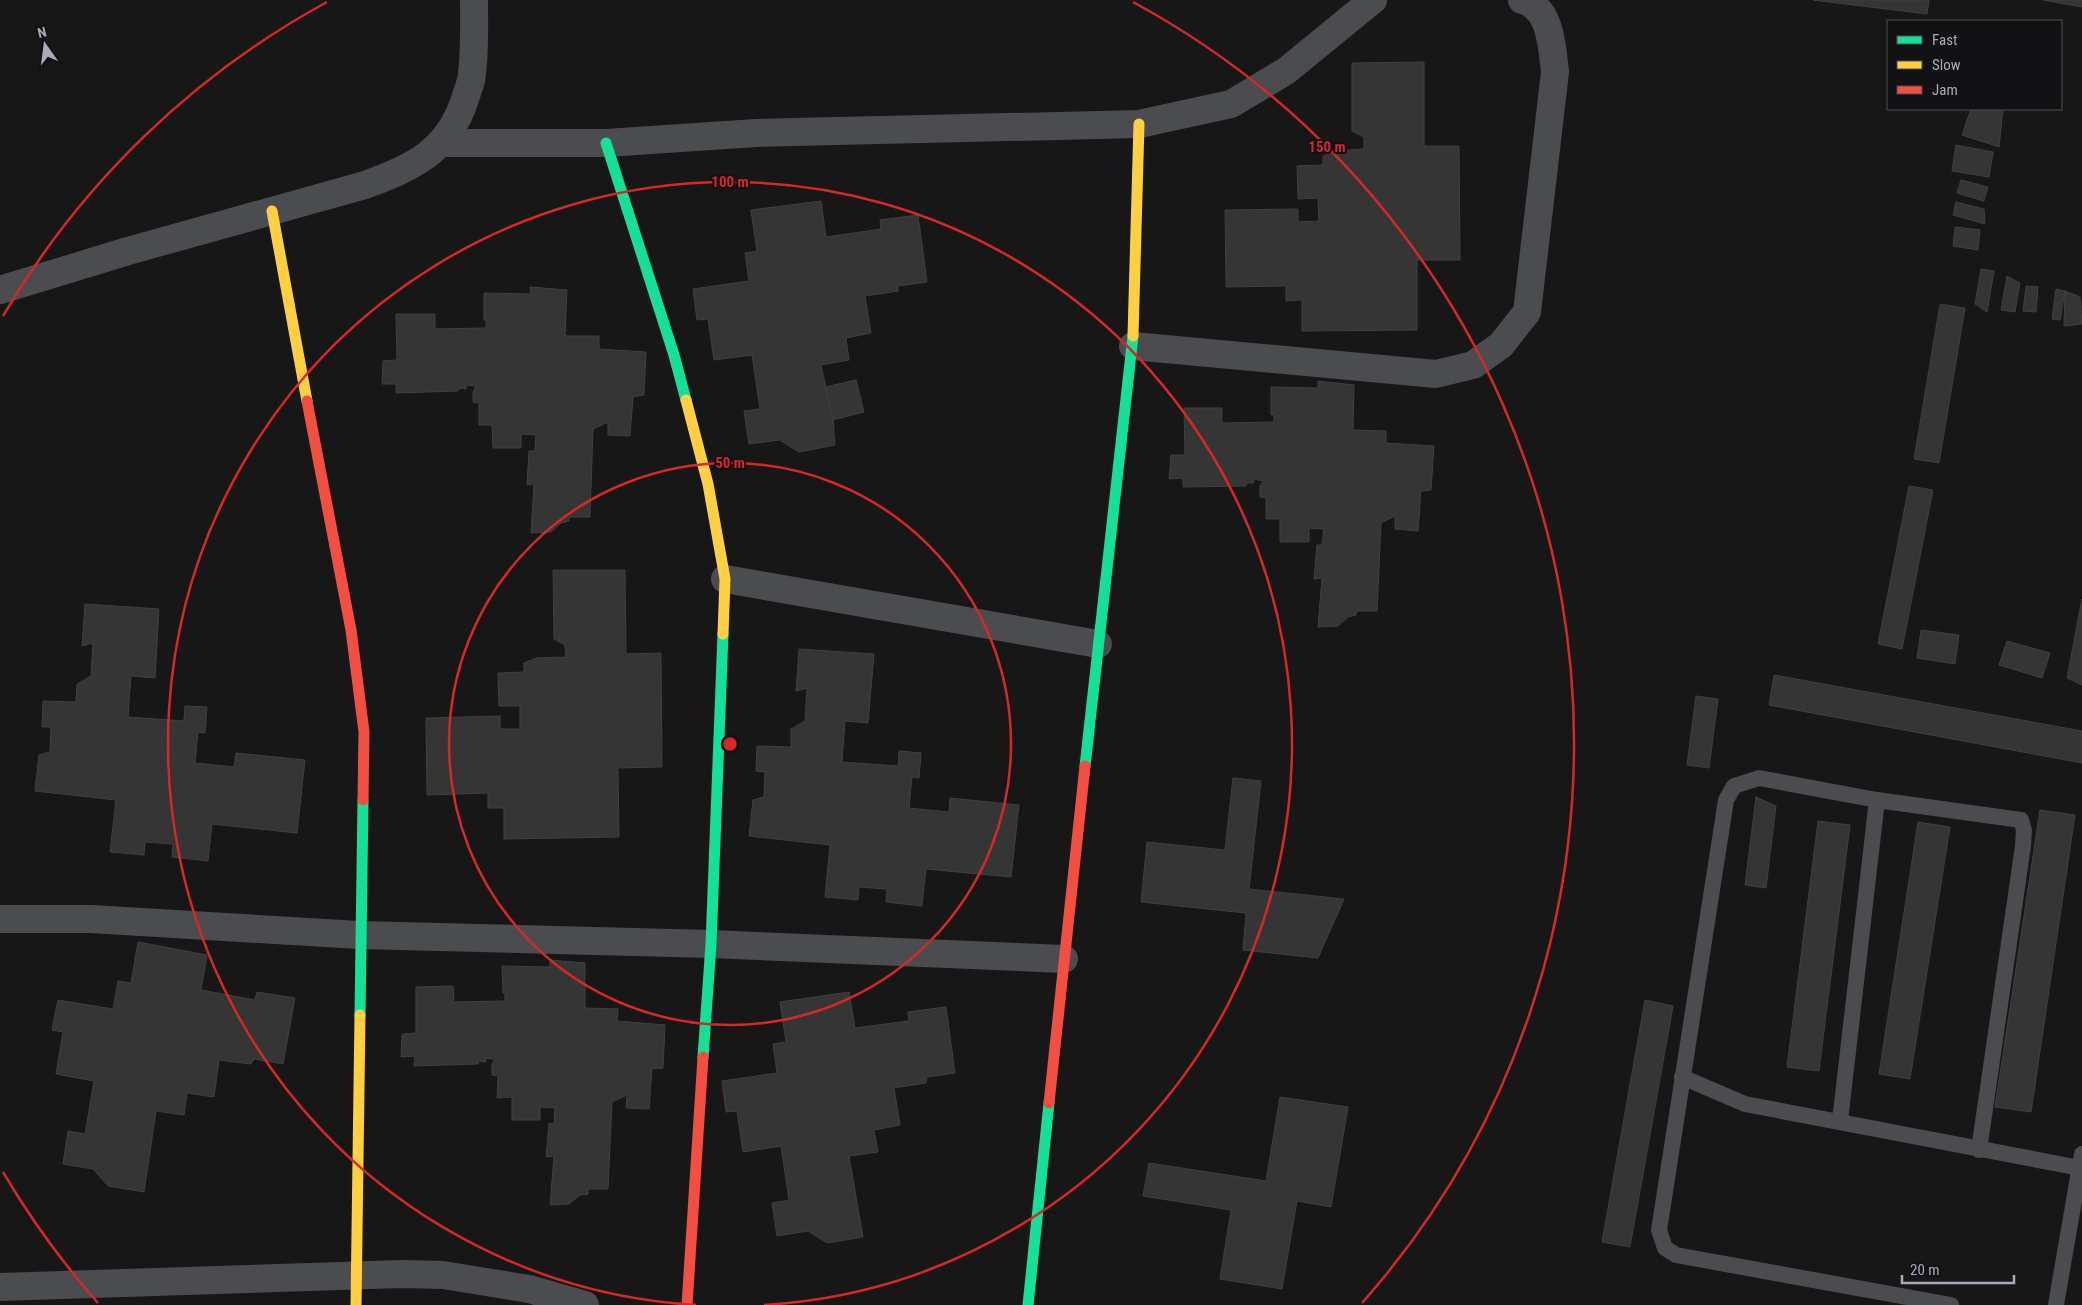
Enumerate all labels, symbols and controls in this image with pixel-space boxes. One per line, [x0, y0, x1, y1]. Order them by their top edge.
north arrow [20, 20, 70, 70]
legend [1887, 20, 2062, 110]
text: N [36, 24, 48, 41]
text: Fast [1932, 31, 1957, 49]
text: Slow [1932, 56, 1961, 74]
text: Jam [1932, 81, 1958, 99]
text: 150 m [1308, 138, 1346, 156]
text: 100 m [711, 173, 749, 191]
text: 50 m [715, 454, 745, 472]
centre of rings [721, 735, 739, 753]
scale bar [1902, 1252, 2014, 1284]
text: 20 m [1910, 1261, 1940, 1279]

